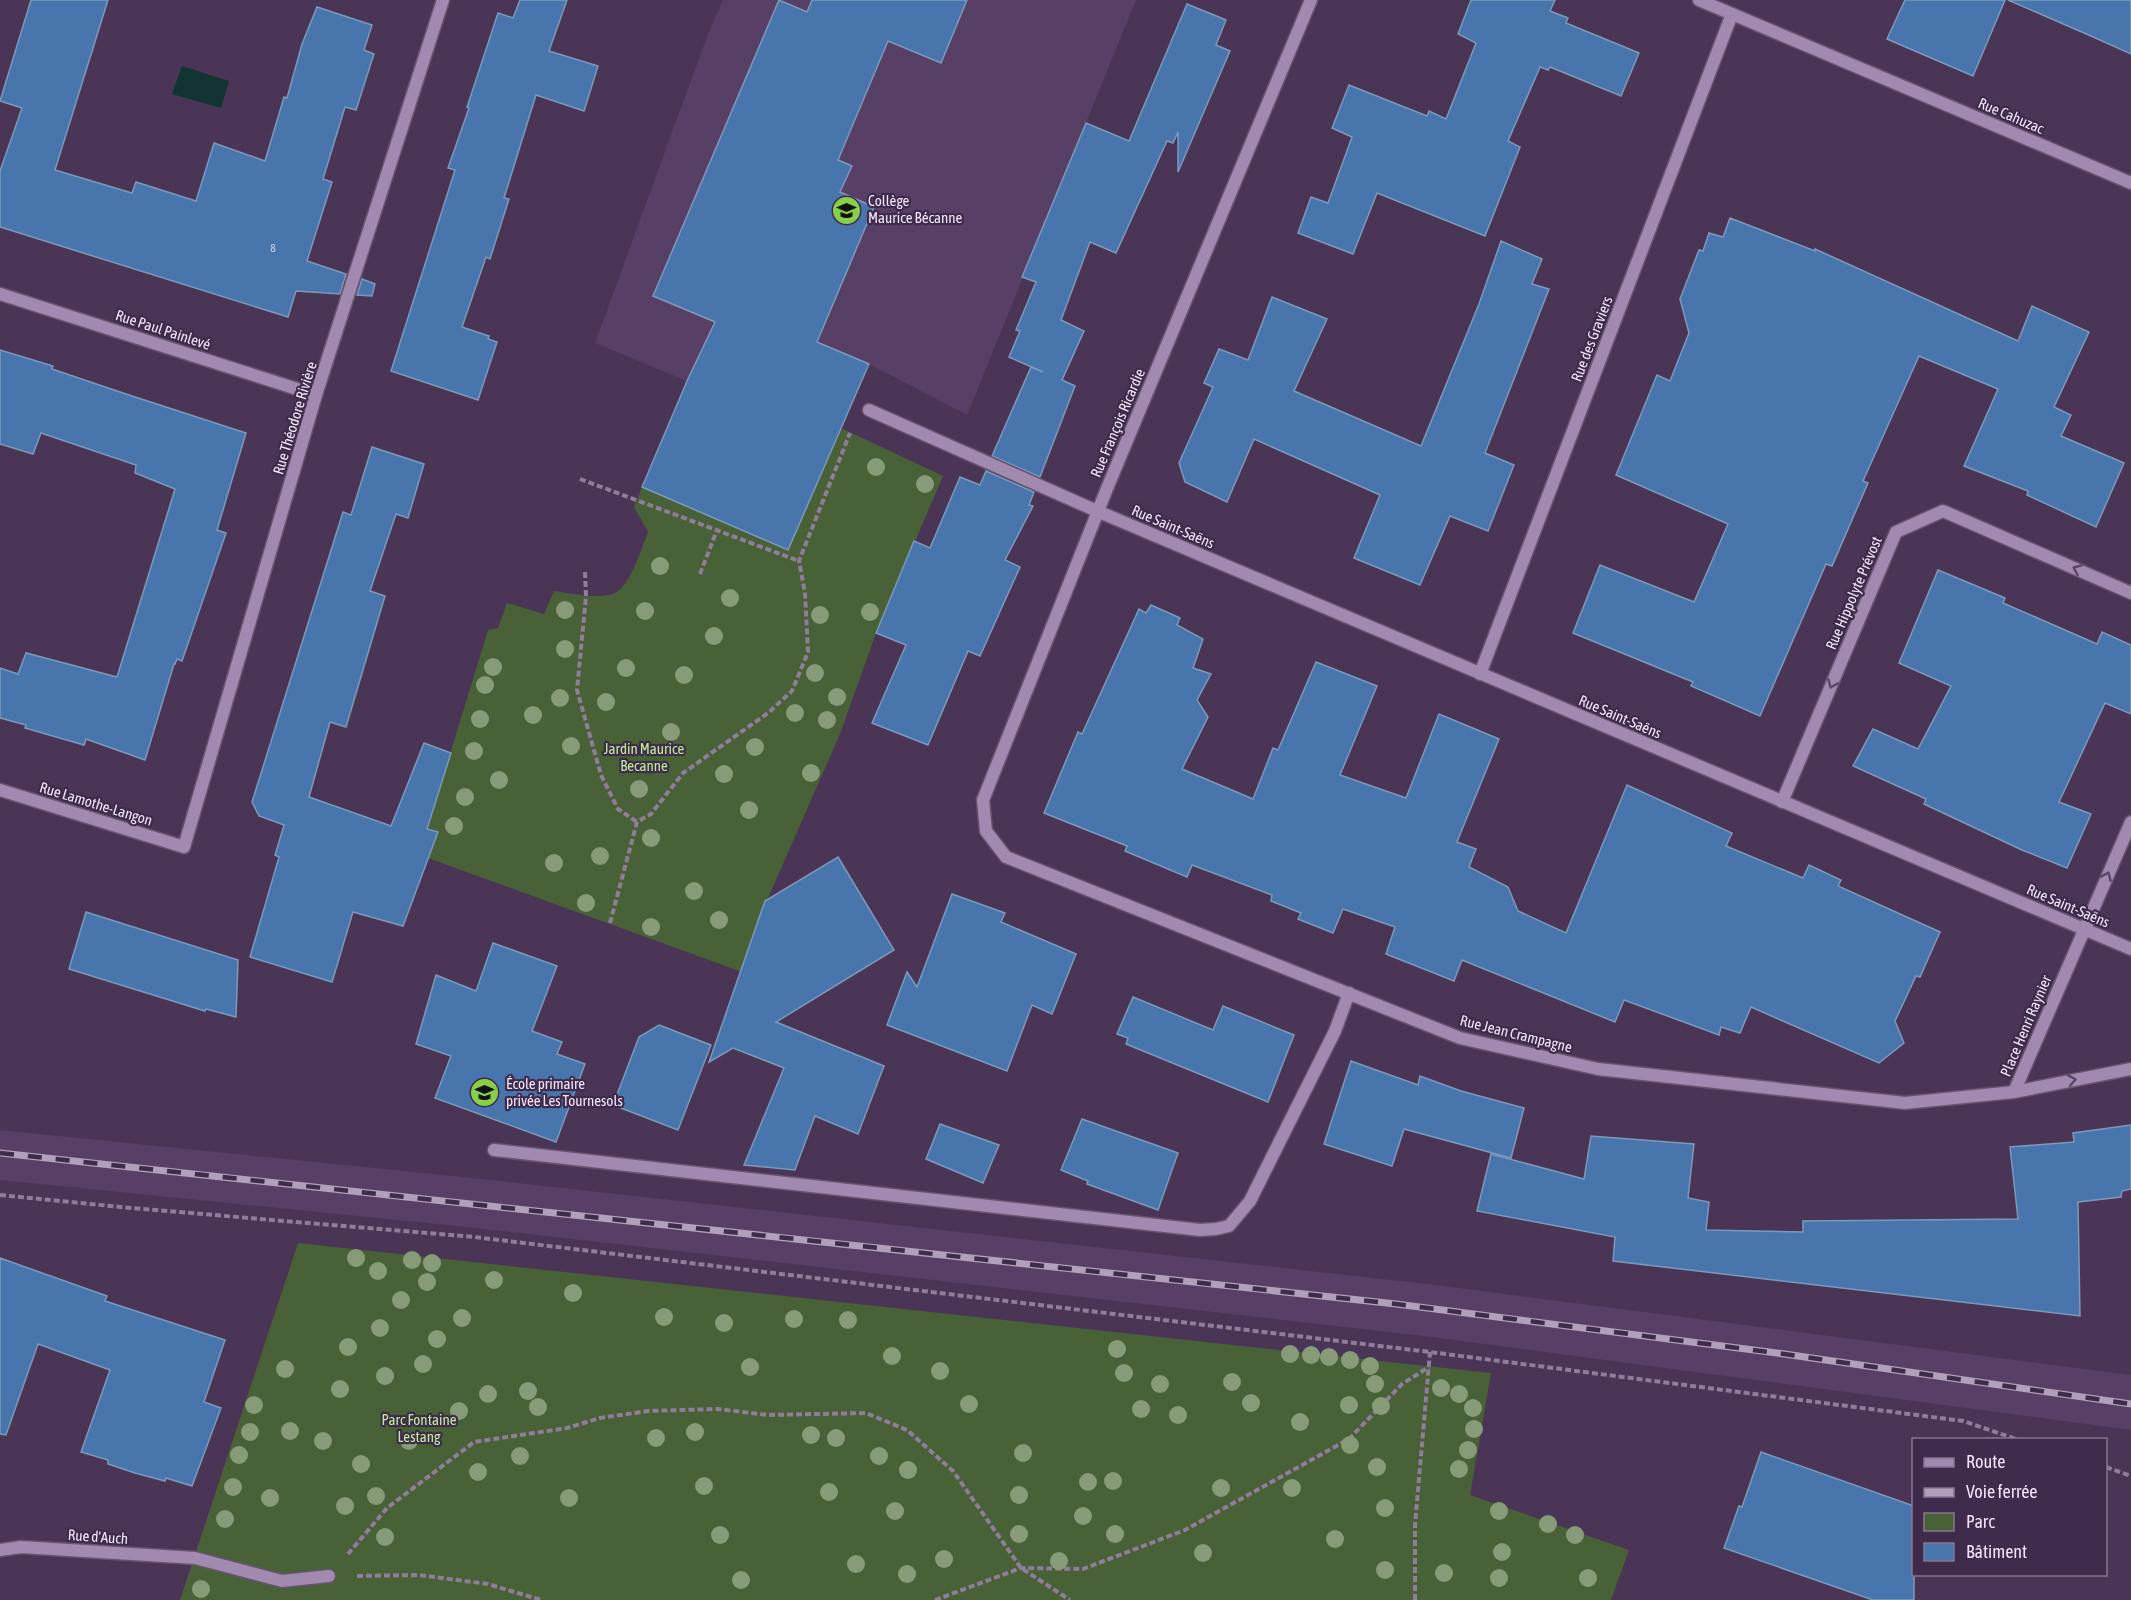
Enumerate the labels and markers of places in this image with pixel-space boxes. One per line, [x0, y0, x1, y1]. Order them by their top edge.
place label: Collège Maurice Bécanne [868, 192, 962, 226]
school or university icon: Collège Maurice Bécanne [831, 194, 863, 226]
place label: École primaire privée Les Tournesols [506, 1075, 623, 1109]
school or university icon: École primaire privée Les Tournesols [469, 1077, 501, 1109]

